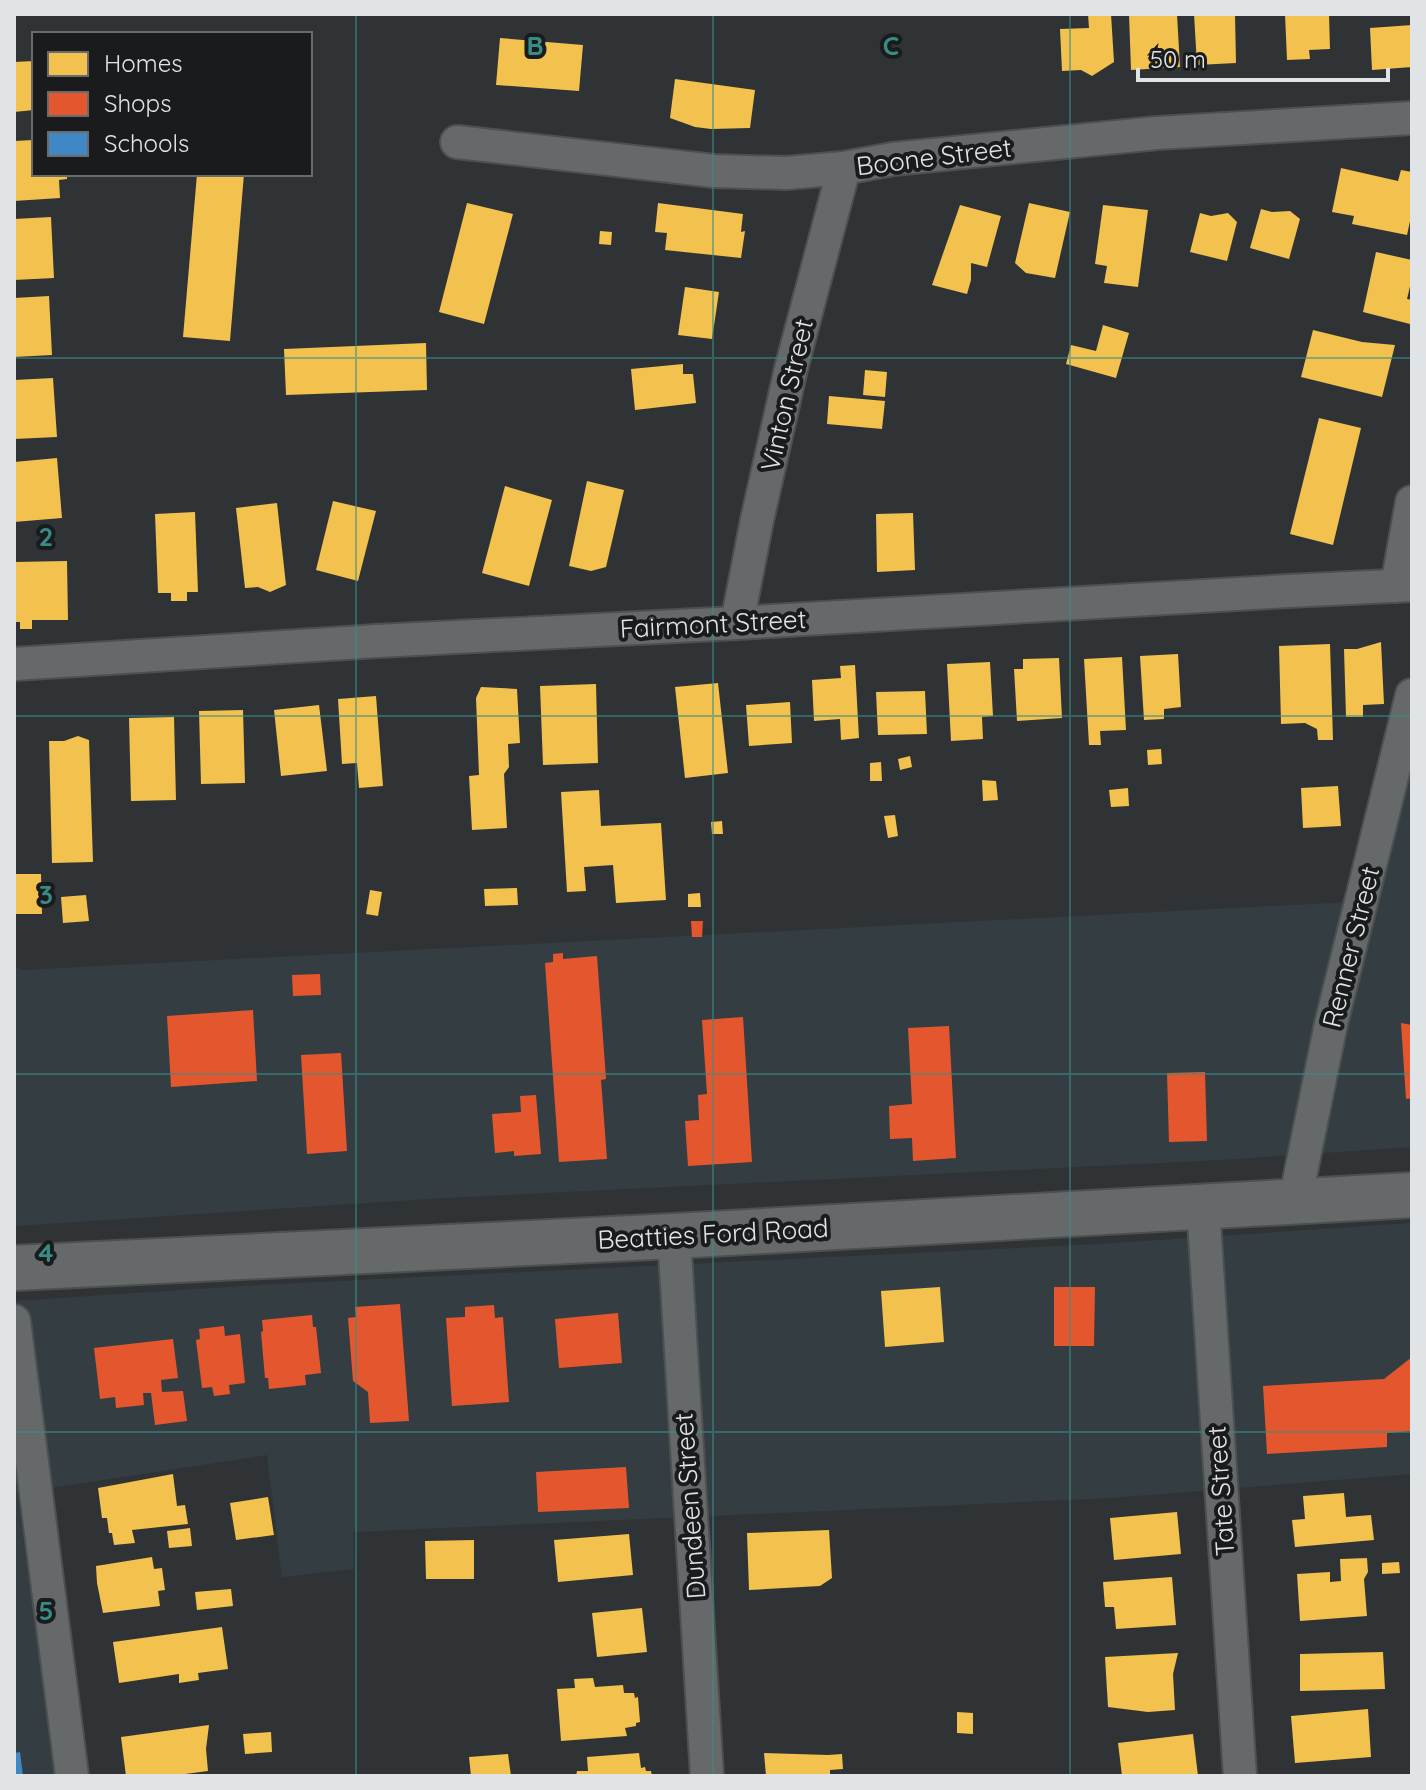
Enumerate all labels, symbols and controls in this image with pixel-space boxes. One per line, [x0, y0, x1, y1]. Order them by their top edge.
text: B [526, 29, 544, 62]
text: C [883, 29, 899, 62]
legend [32, 32, 312, 176]
scale bar [1138, 32, 1388, 82]
text: 50 m [1150, 44, 1206, 74]
text: Homes [104, 48, 182, 78]
text: Shops [104, 88, 171, 118]
text: Schools [104, 128, 189, 158]
street label: Boone Street [854, 131, 1013, 182]
street label: Vinton Street [753, 315, 820, 474]
text: 2 [39, 520, 53, 553]
street label: Fairmont Street [619, 602, 807, 645]
street label: Renner Street [1315, 863, 1386, 1031]
text: 3 [39, 878, 53, 911]
street label: Beatties Ford Road [597, 1211, 829, 1256]
text: 4 [38, 1236, 54, 1269]
street label: Dundeen Street [667, 1412, 712, 1600]
street label: Tate Street [1199, 1425, 1242, 1557]
text: 5 [39, 1594, 53, 1627]

